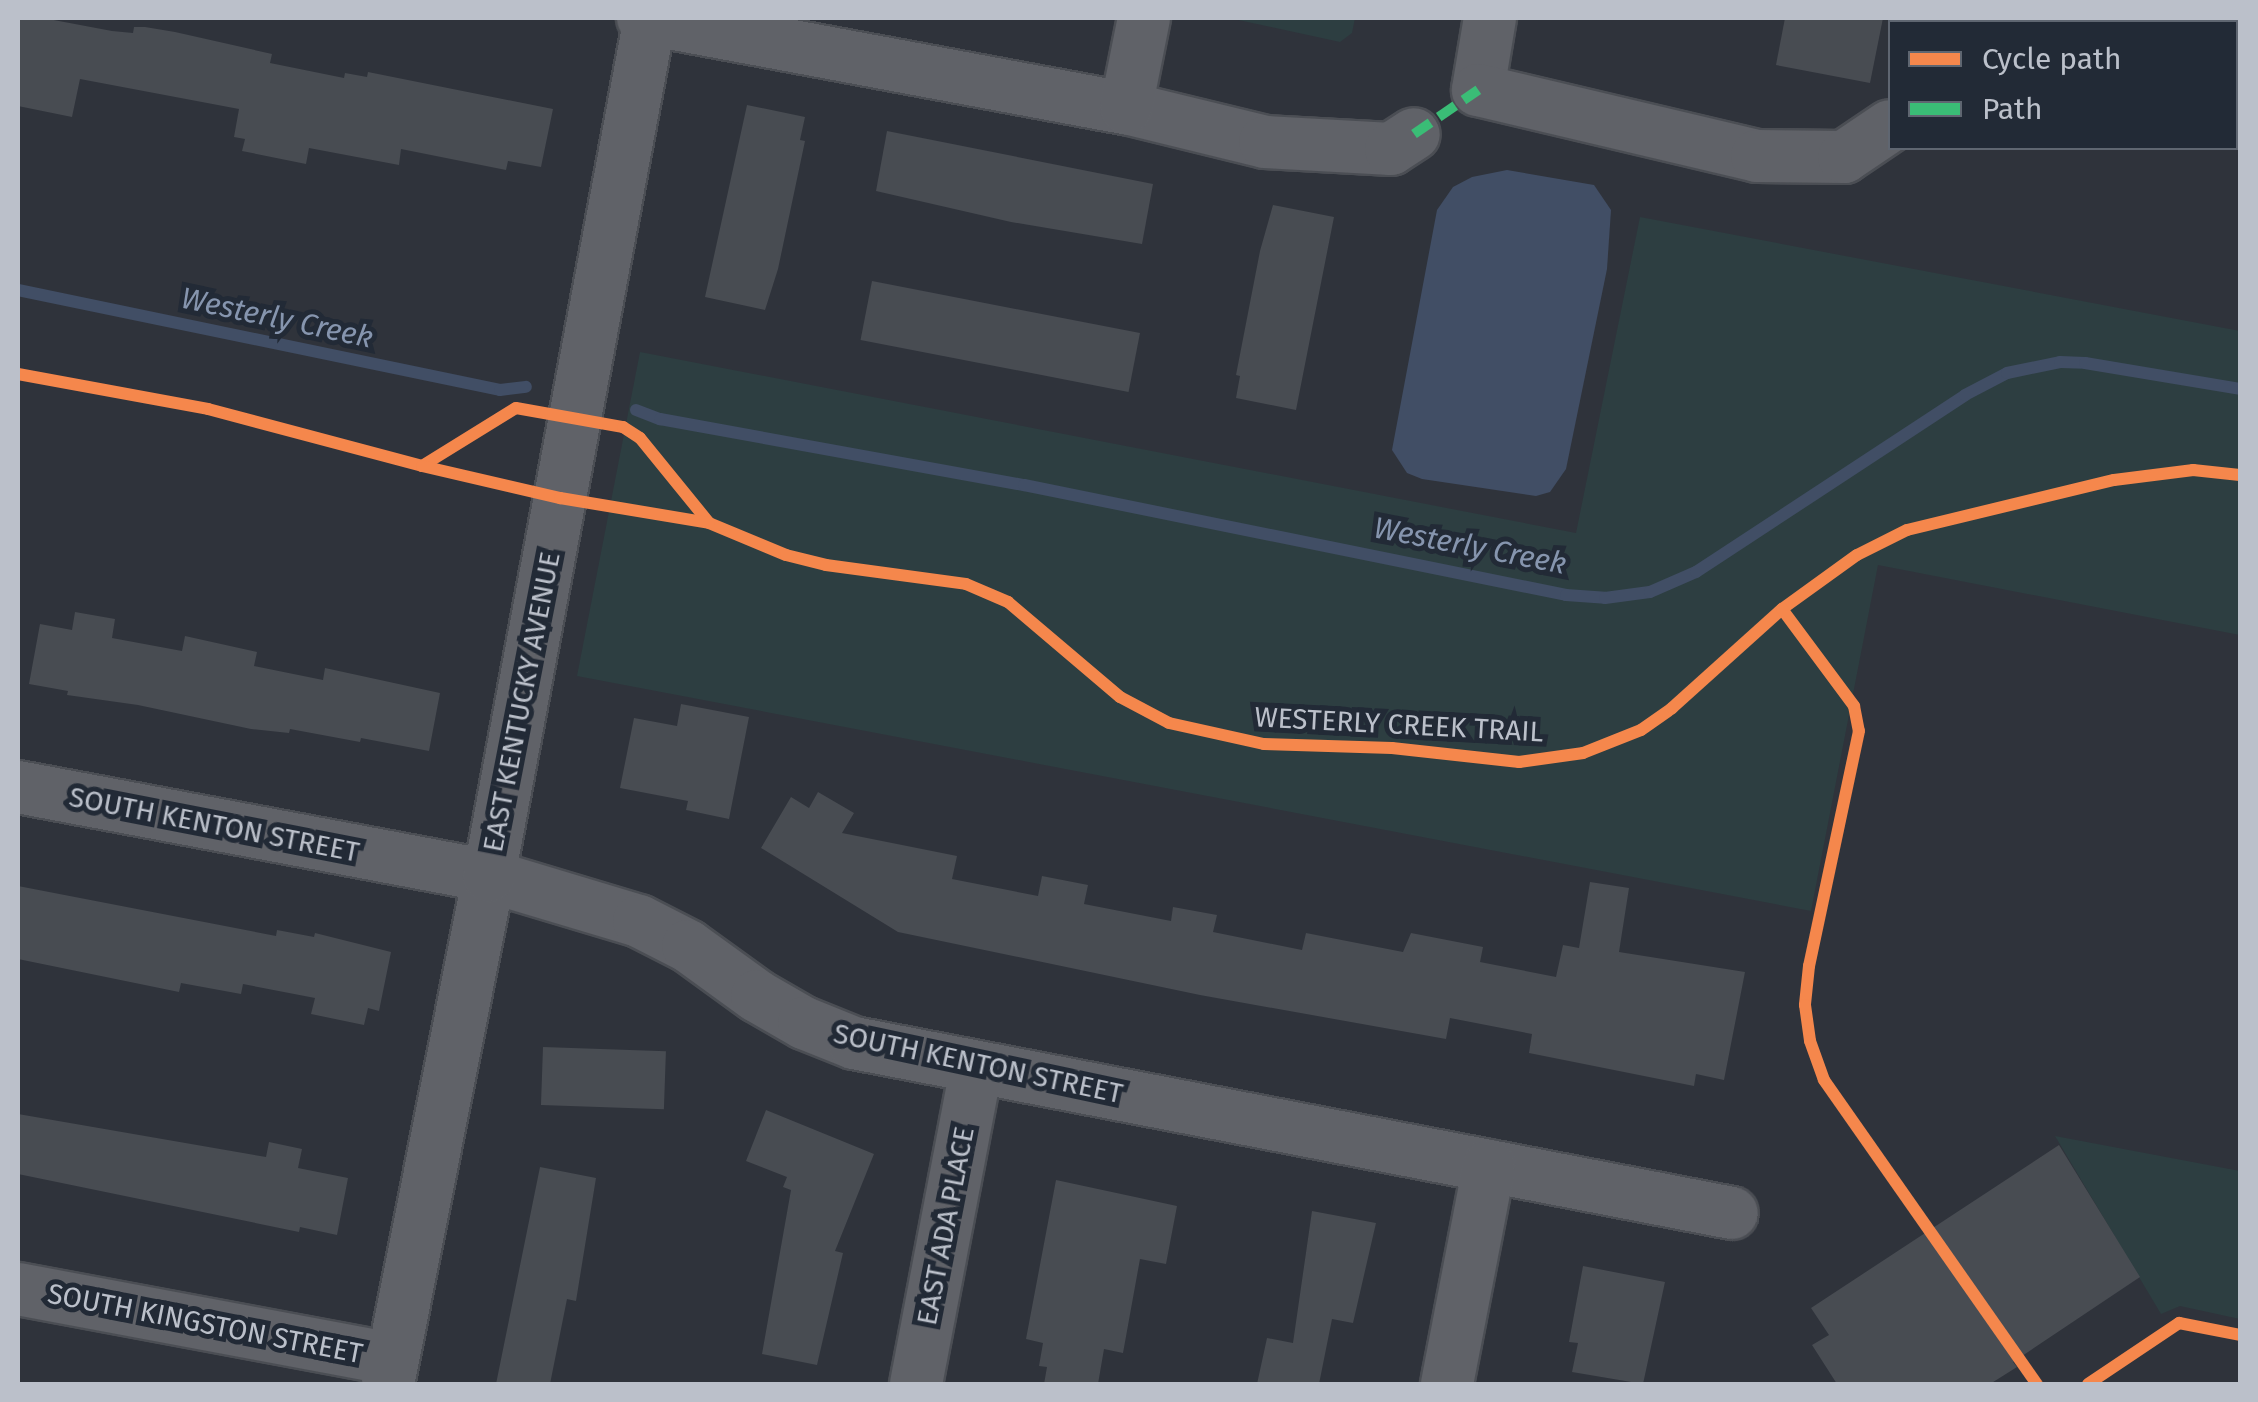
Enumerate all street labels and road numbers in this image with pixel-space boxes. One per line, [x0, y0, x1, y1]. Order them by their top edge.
street label: EAST KENTUCKY AVENUE [476, 549, 568, 855]
street label: WESTERLY CREEK TRAIL [1254, 701, 1544, 749]
street label: SOUTH KENTON STREET [66, 780, 362, 870]
street label: SOUTH KENTON STREET [830, 1017, 1126, 1111]
street label: EAST ADA PLACE [910, 1124, 982, 1328]
street label: SOUTH KINGSTON STREET [45, 1277, 365, 1371]

